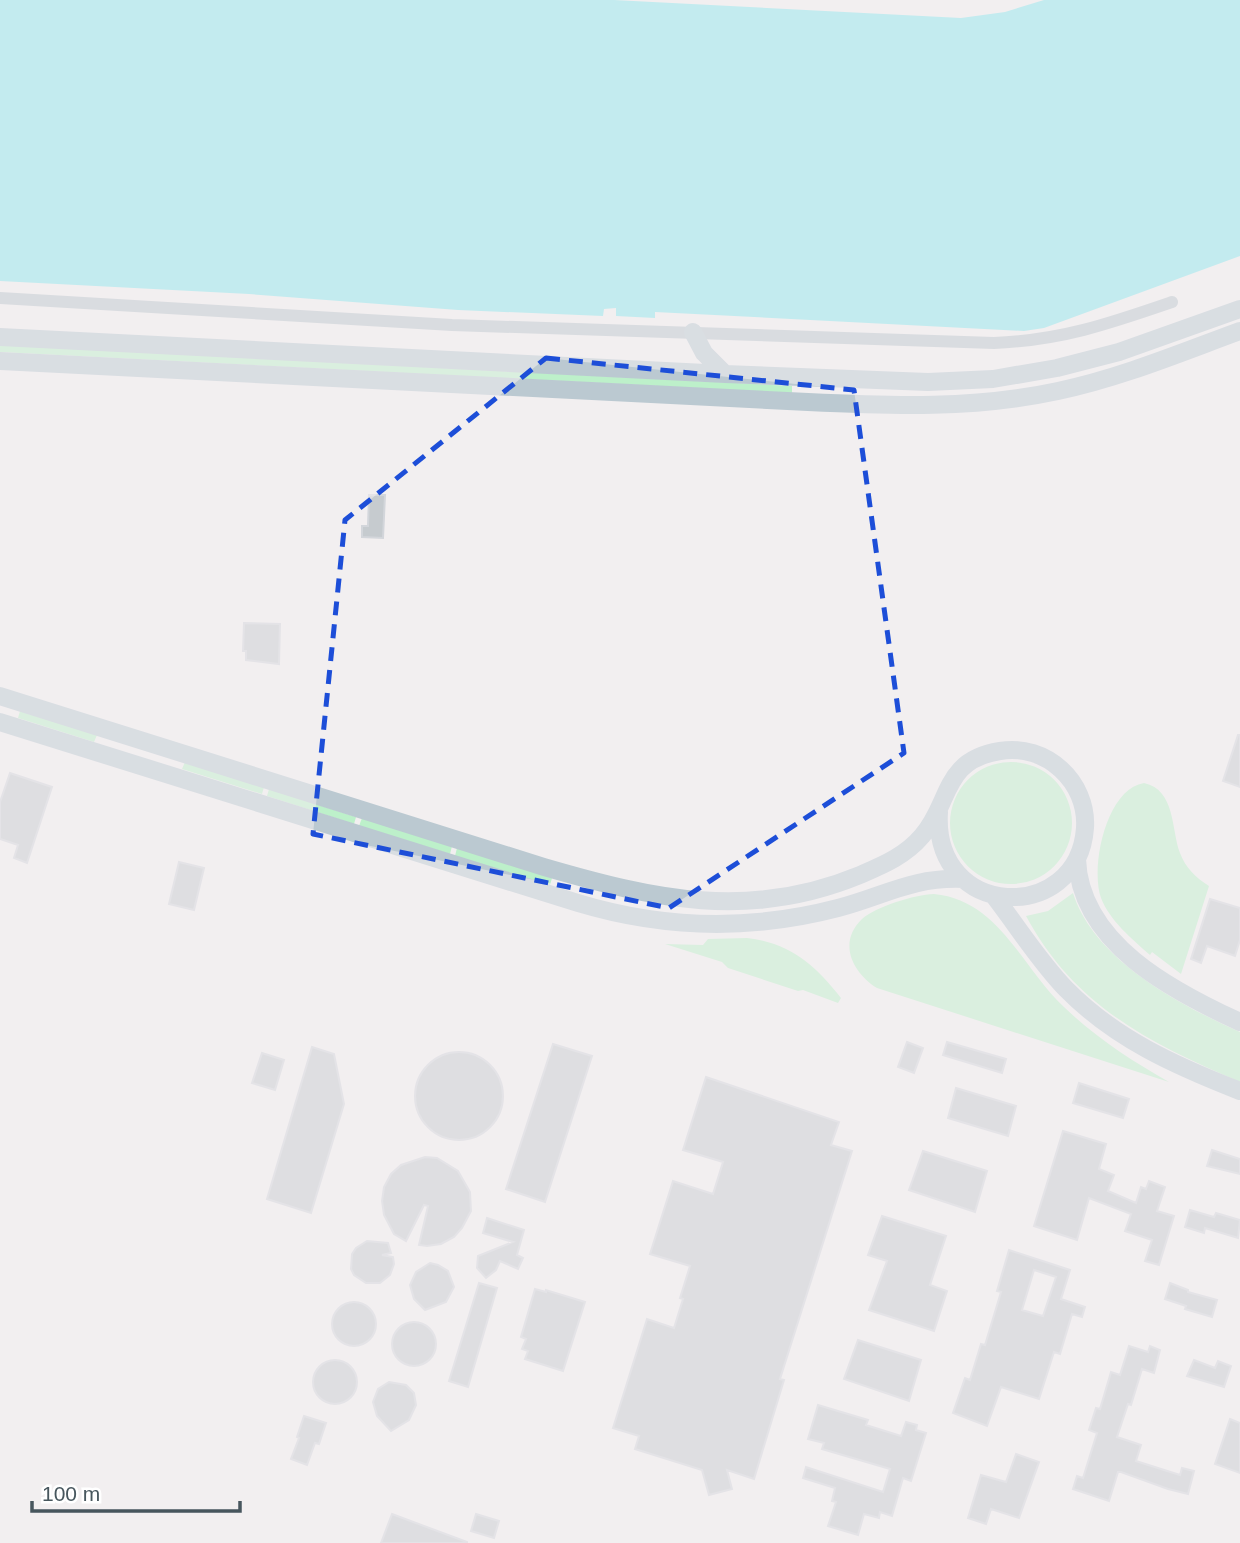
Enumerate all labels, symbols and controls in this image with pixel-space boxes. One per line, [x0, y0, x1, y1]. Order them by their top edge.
scale bar [32, 1470, 240, 1514]
text: 100 m [42, 1482, 100, 1505]

